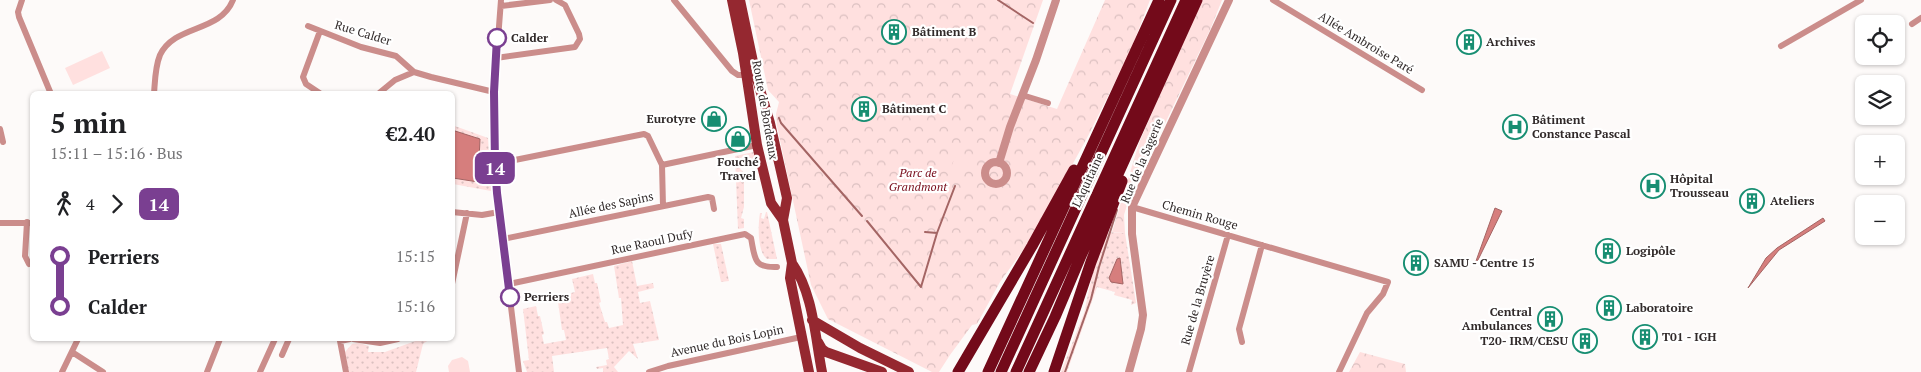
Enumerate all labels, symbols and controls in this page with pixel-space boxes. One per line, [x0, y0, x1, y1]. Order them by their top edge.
street label: Allée Ambroise Paré [1316, 8, 1416, 77]
map controls [1855, 15, 1905, 245]
button: locate [1855, 15, 1905, 65]
street label: Rue Calder [333, 17, 394, 48]
building icon: Bâtiment B [881, 19, 907, 45]
place label: Bâtiment B [912, 24, 977, 39]
marker: Calder [487, 28, 507, 48]
building icon: Archives [1456, 29, 1482, 55]
place label: Calder [511, 30, 549, 45]
place label: Archives [1486, 34, 1536, 49]
street label: Route de Bordeaux [749, 59, 782, 161]
button: layers [1855, 75, 1905, 125]
building icon: Bâtiment C [851, 96, 877, 122]
place label: Bâtiment C [882, 101, 947, 116]
text: 5 min [50, 104, 127, 141]
shop icon: Eurotyre [701, 106, 727, 132]
place label: Eurotyre [646, 111, 697, 126]
place label: Bâtiment Constance Pascal [1532, 112, 1631, 141]
hospital icon: Bâtiment Constance Pascal [1502, 114, 1528, 140]
street label: Rue de la Sagerie [1117, 116, 1166, 206]
text: €2.40 [386, 121, 435, 146]
shop icon: Fouché Travel [725, 126, 751, 152]
button: + [1855, 135, 1905, 185]
text: 15:11 – 15:16 · Bus [50, 142, 183, 164]
street label: L'Aquitaine [1068, 150, 1107, 209]
line badge: 14 [472, 152, 518, 184]
place label: Fouché Travel [717, 154, 759, 183]
text: 14 [485, 156, 505, 180]
park label: Parc de Grandmont [889, 165, 948, 194]
place label: Hôpital Trousseau [1670, 171, 1729, 200]
hospital icon: Hôpital Trousseau [1640, 173, 1666, 199]
street label: Allée des Sapins [567, 188, 655, 221]
building icon: Ateliers [1739, 188, 1765, 214]
icon: walk [50, 190, 78, 218]
icon: forward [103, 190, 131, 218]
text: 14 [149, 192, 169, 216]
text: 4 [86, 193, 95, 215]
place label: Ateliers [1770, 193, 1815, 208]
button: − [1855, 195, 1905, 245]
street label: Chemin Rouge [1161, 197, 1240, 232]
street label: Rue Raoul Dufy [610, 225, 695, 257]
building icon: Logipôle [1595, 238, 1621, 264]
place label: Logipôle [1626, 243, 1676, 258]
text: Perriers [88, 244, 159, 269]
text: 15:15 [396, 245, 435, 267]
building icon: SAMU - Centre 15 [1403, 250, 1429, 276]
street label: Rue de la Bruyère [1177, 253, 1218, 347]
place label: SAMU - Centre 15 [1434, 255, 1535, 270]
marker: Perriers [500, 287, 520, 307]
place label: Perriers [524, 289, 570, 304]
text: Calder [88, 294, 147, 319]
text: 15:16 [396, 295, 435, 317]
building icon: Laboratoire [1596, 295, 1622, 321]
place label: Laboratoire [1626, 300, 1694, 315]
place label: Central Ambulances [1462, 304, 1533, 333]
building icon: Central Ambulances [1537, 306, 1563, 332]
street label: Avenue du Bois Lopin [669, 321, 785, 360]
building icon: T01 - IGH [1632, 324, 1658, 350]
building icon: T20- IRM/CESU [1572, 328, 1598, 354]
place label: T01 - IGH [1662, 329, 1716, 344]
place label: T20- IRM/CESU [1480, 333, 1568, 348]

